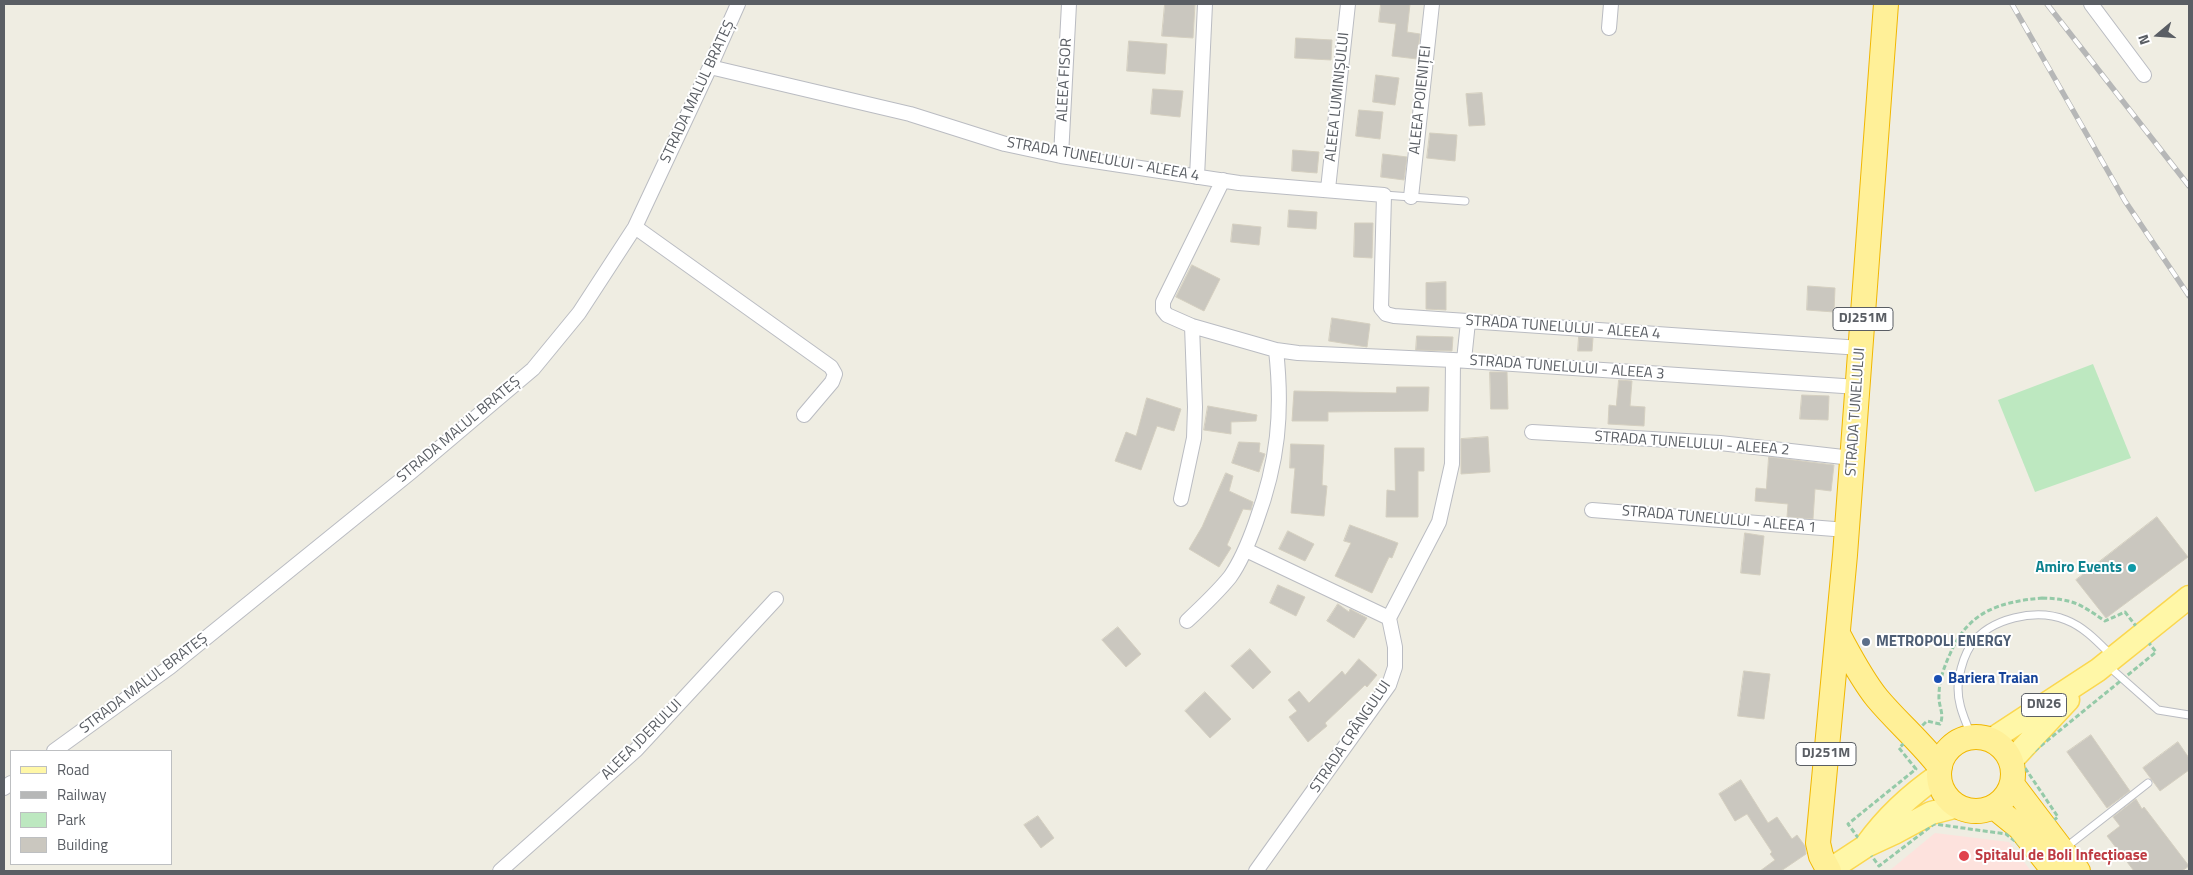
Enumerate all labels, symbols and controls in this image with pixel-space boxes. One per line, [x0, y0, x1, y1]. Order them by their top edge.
north arrow [2133, 10, 2183, 60]
street label: STRADA MALUL BRATEȘ [657, 18, 739, 166]
street label: ALEEA LUMINIȘULUI [1322, 31, 1354, 163]
text: N [2132, 32, 2155, 48]
street label: ALEEA FISOR [1054, 38, 1076, 122]
street label: ALEEA POIENIȚEI [1406, 45, 1436, 155]
street label: STRADA TUNELULUI - ALEEA 4 [1005, 134, 1201, 186]
road number: DJ251M [1833, 308, 1893, 330]
street label: STRADA TUNELULUI - ALEEA 4 [1465, 312, 1661, 344]
street label: STRADA TUNELULUI [1843, 347, 1869, 477]
street label: STRADA TUNELULUI - ALEEA 3 [1469, 352, 1665, 384]
street label: STRADA MALUL BRATEȘ [394, 373, 524, 487]
street label: STRADA TUNELULUI - ALEEA 2 [1594, 428, 1790, 460]
street label: STRADA TUNELULUI - ALEEA 1 [1621, 503, 1817, 537]
place label: Amiro Events [2035, 559, 2122, 577]
marker: Amiro Events [2126, 562, 2138, 574]
street label: STRADA MALUL BRATEȘ [77, 630, 211, 738]
place label: METROPOLI ENERGY [1876, 633, 2011, 651]
marker: METROPOLI ENERGY [1860, 636, 1872, 648]
place label: Bariera Traian [1948, 670, 2039, 688]
marker: Bariera Traian [1932, 673, 1944, 685]
street label: STRADA CRÂNGULUI [1307, 677, 1395, 797]
road number: DN26 [2022, 694, 2066, 716]
street label: ALEEA JDERULUI [598, 696, 686, 784]
road number: DJ251M [1796, 742, 1856, 766]
legend [10, 750, 172, 865]
text: Road [57, 758, 89, 781]
text: Railway [57, 783, 107, 806]
text: Park [57, 808, 86, 831]
text: Building [57, 833, 108, 856]
place label: Spitalul de Boli Infecțioase [1975, 847, 2147, 865]
marker: Spitalul de Boli Infecțioase [1957, 849, 1971, 863]

